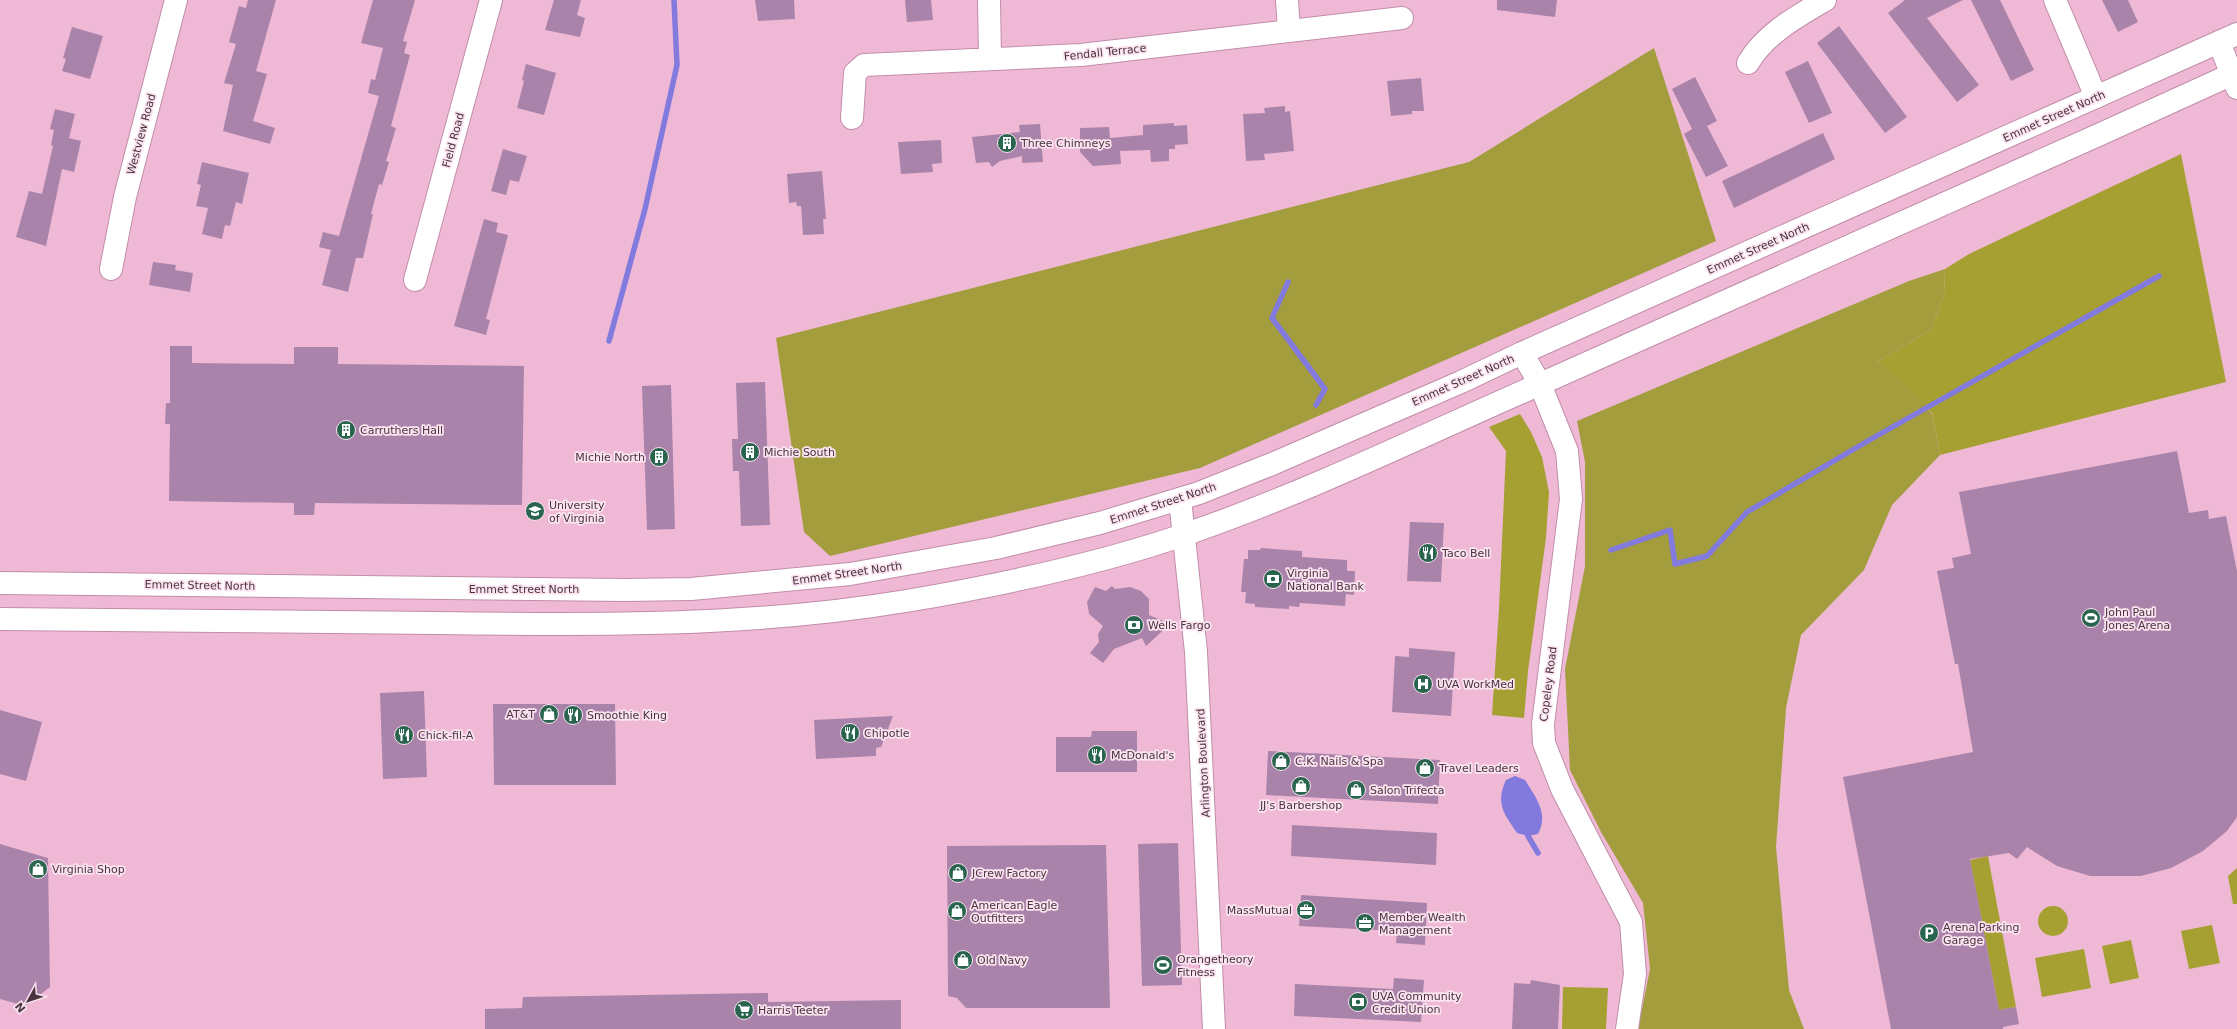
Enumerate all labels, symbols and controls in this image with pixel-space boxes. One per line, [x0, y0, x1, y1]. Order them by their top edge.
street label: Fendall Terrace [1063, 42, 1147, 63]
street label: Emmet Street North [2001, 88, 2107, 145]
street label: Westview Road [124, 92, 159, 176]
street label: Field Road [440, 111, 467, 169]
building icon: Three Chimneys [996, 132, 1018, 154]
place label: Three Chimneys [1020, 137, 1111, 150]
street label: Emmet Street North [1705, 220, 1811, 277]
street label: Emmet Street North [1410, 352, 1516, 409]
building icon: Carruthers Hall [335, 419, 357, 441]
place label: Carruthers Hall [360, 424, 443, 437]
building icon: Michie South [739, 441, 761, 463]
building icon: Michie North [648, 446, 670, 468]
place label: Michie South [764, 446, 835, 459]
place label: Michie North [575, 451, 645, 464]
street label: Emmet Street North [1109, 480, 1218, 527]
place label: University of Virginia [549, 499, 605, 525]
school or university icon: University of Virginia [524, 500, 546, 522]
restaurant icon: Taco Bell [1417, 542, 1439, 564]
place label: Taco Bell [1441, 547, 1490, 560]
street label: Emmet Street North [791, 559, 903, 588]
place label: Virginia National Bank [1287, 567, 1365, 593]
bank icon: Virginia National Bank [1262, 568, 1284, 590]
street label: Emmet Street North [145, 578, 255, 593]
street label: Emmet Street North [469, 583, 579, 596]
place label: John Paul Jones Arena [2104, 606, 2170, 632]
sports icon: John Paul Jones Arena [2080, 607, 2102, 629]
bank icon: Wells Fargo [1123, 614, 1145, 636]
place label: Wells Fargo [1148, 619, 1211, 632]
street label: Copeley Road [1537, 646, 1560, 722]
hospital icon: UVA WorkMed [1412, 673, 1434, 695]
place label: UVA WorkMed [1437, 678, 1514, 691]
shop icon: AT&T [538, 703, 560, 725]
restaurant icon: Smoothie King [562, 704, 584, 726]
place label: AT&T [506, 708, 535, 721]
street label: Arlington Boulevard [1194, 708, 1213, 818]
place label: Smoothie King [587, 709, 667, 722]
restaurant icon: Chipotle [839, 722, 861, 744]
restaurant icon: Chick-fil-A [393, 724, 415, 746]
place label: Chipotle [864, 727, 910, 740]
place label: Chick-fil-A [418, 729, 474, 742]
restaurant icon: McDonald's [1086, 744, 1108, 766]
place label: McDonald's [1111, 749, 1175, 762]
shop icon: C.K. Nails & Spa [1270, 750, 1292, 772]
place label: C.K. Nails & Spa [1295, 755, 1383, 768]
shop icon: Travel Leaders [1414, 757, 1436, 779]
place label: Travel Leaders [1438, 762, 1519, 775]
shop icon: JJ's Barbershop [1290, 775, 1312, 797]
shop icon: Salon Trifecta [1345, 779, 1367, 801]
place label: Salon Trifecta [1370, 784, 1444, 797]
place label: JJ's Barbershop [1259, 799, 1342, 812]
shop icon: Virginia Shop [27, 858, 49, 880]
shop icon: JCrew Factory [947, 862, 969, 884]
place label: Virginia Shop [52, 863, 125, 876]
place label: JCrew Factory [971, 867, 1047, 880]
place label: American Eagle Outfitters [971, 899, 1058, 925]
office icon: MassMutual [1295, 899, 1317, 921]
shop icon: American Eagle Outfitters [946, 900, 968, 922]
place label: MassMutual [1227, 904, 1292, 917]
place label: Member Wealth Management [1379, 911, 1466, 937]
office icon: Member Wealth Management [1354, 912, 1376, 934]
place label: Arena Parking Garage [1943, 921, 2020, 947]
parking icon: Arena Parking Garage [1918, 922, 1940, 944]
shop icon: Old Navy [952, 949, 974, 971]
place label: Orangetheory Fitness [1177, 953, 1254, 979]
place label: Old Navy [977, 954, 1028, 967]
sports icon: Orangetheory Fitness [1152, 954, 1174, 976]
north arrow [8, 981, 48, 1021]
place label: UVA Community Credit Union [1372, 990, 1462, 1016]
bank icon: UVA Community Credit Union [1347, 991, 1369, 1013]
text: N [13, 999, 29, 1015]
supermarket icon: Harris Teeter [733, 999, 755, 1021]
place label: Harris Teeter [758, 1004, 829, 1017]

